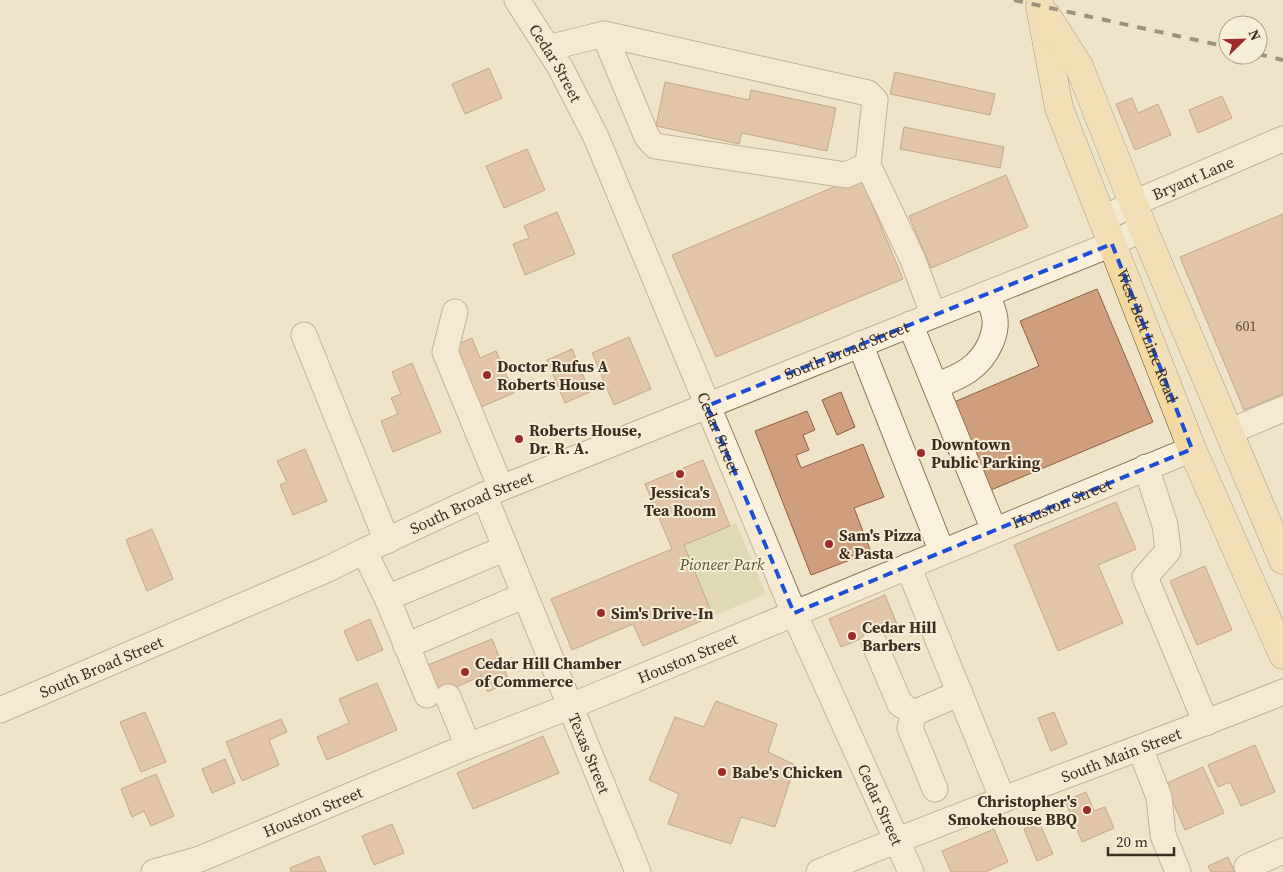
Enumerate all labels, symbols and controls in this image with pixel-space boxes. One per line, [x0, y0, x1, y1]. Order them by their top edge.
north arrow [1218, 15, 1268, 65]
street label: Cedar Street [524, 20, 588, 107]
text: N [1244, 26, 1266, 44]
street label: Bryant Lane [1149, 150, 1237, 205]
street label: West Belt Line Road [1112, 265, 1184, 406]
street label: South Broad Street [781, 315, 913, 385]
house number: 601 [1236, 316, 1257, 336]
place label: Doctor Rufus A Roberts House [497, 355, 609, 395]
marker: Doctor Rufus A Roberts House [481, 369, 493, 381]
street label: Cedar Street [692, 389, 746, 478]
place label: Roberts House, Dr. R. A. [529, 419, 642, 459]
marker: Roberts House, Dr. R. A. [513, 433, 525, 445]
place label: Downtown Public Parking [931, 433, 1041, 473]
marker: Downtown Public Parking [915, 447, 927, 459]
street label: South Broad Street [406, 465, 537, 539]
marker: Jessica's Tea Room [674, 468, 686, 480]
street label: Houston Street [1008, 472, 1115, 533]
place label: Jessica's Tea Room [644, 481, 717, 521]
place label: Sam's Pizza & Pasta [839, 524, 922, 564]
marker: Sam's Pizza & Pasta [823, 538, 835, 550]
park label: Pioneer Park [679, 553, 765, 575]
place label: Sim's Drive-In [611, 602, 714, 624]
marker: Sim's Drive-In [595, 607, 607, 619]
place label: Cedar Hill Barbers [862, 616, 937, 656]
street label: Houston Street [634, 627, 741, 688]
street label: South Broad Street [36, 630, 167, 703]
marker: Cedar Hill Barbers [846, 630, 858, 642]
place label: Cedar Hill Chamber of Commerce [475, 652, 622, 692]
marker: Cedar Hill Chamber of Commerce [459, 666, 471, 678]
street label: Texas Street [563, 710, 616, 798]
street label: South Main Street [1058, 722, 1185, 787]
street label: Cedar Street [853, 760, 909, 849]
place label: Babe's Chicken [732, 761, 843, 783]
marker: Babe's Chicken [716, 766, 728, 778]
street label: Houston Street [259, 780, 366, 842]
place label: Christopher's Smokehouse BBQ [948, 790, 1077, 830]
marker: Christopher's Smokehouse BBQ [1081, 804, 1093, 816]
scale bar [1108, 824, 1174, 856]
text: 20 m [1116, 831, 1148, 852]

